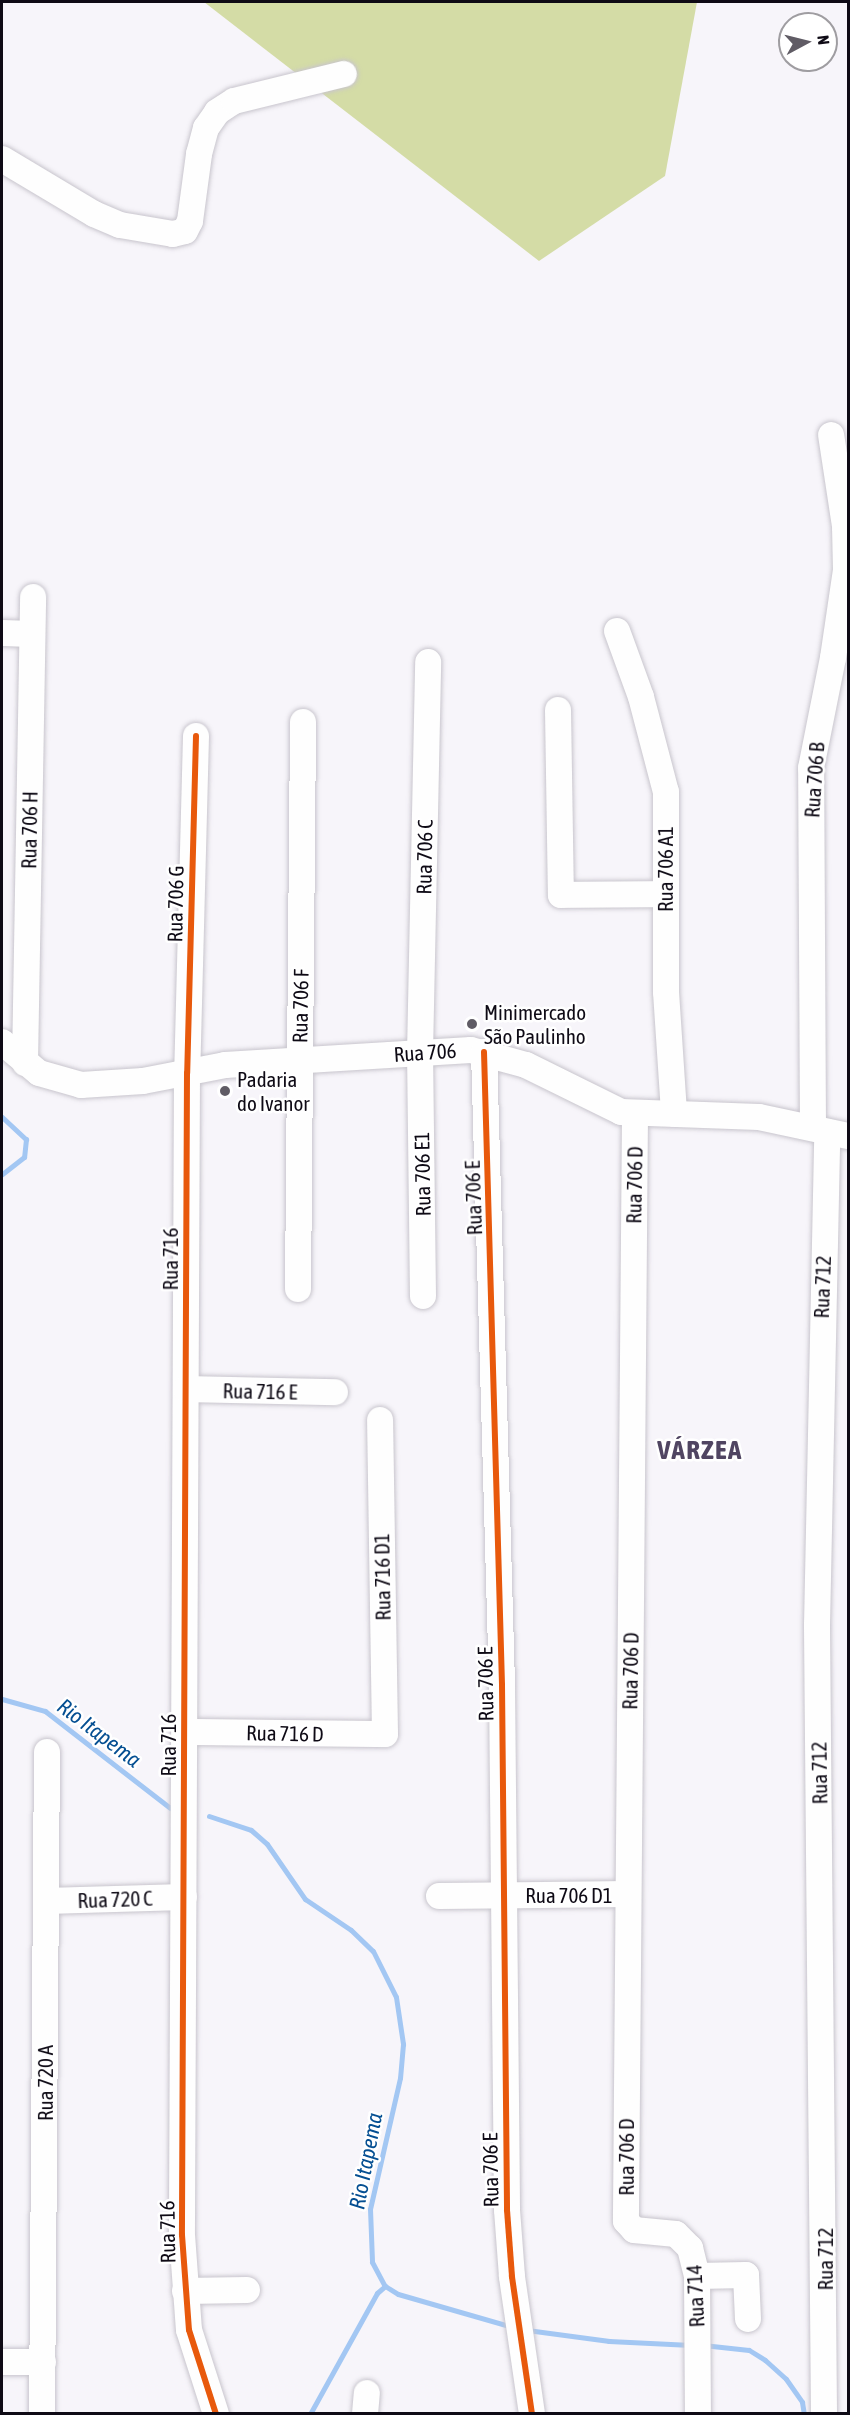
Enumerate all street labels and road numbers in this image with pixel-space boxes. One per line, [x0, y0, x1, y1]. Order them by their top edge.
street label: Rua 706 B [799, 741, 829, 819]
street label: Rua 706 H [16, 791, 42, 869]
street label: Rua 706 C [411, 819, 437, 895]
street label: Rua 706 A1 [652, 826, 678, 912]
street label: Rua 706 G [162, 865, 188, 943]
street label: Rua 706 F [287, 969, 313, 1043]
street label: Rua 706 [393, 1037, 457, 1067]
street label: Rua 706 E1 [409, 1131, 435, 1217]
street label: Rua 706 D [621, 1146, 647, 1224]
street label: Rua 706 E [459, 1160, 487, 1236]
street label: Rua 716 [157, 1228, 183, 1290]
street label: Rua 712 [808, 1255, 836, 1319]
street label: Rua 716 E [222, 1378, 298, 1404]
street label: Rua 716 D1 [369, 1533, 395, 1621]
street label: Rua 706 D [617, 1632, 643, 1710]
street label: Rua 706 E [472, 1646, 498, 1722]
street label: Rua 716 [155, 1714, 181, 1776]
street label: Rua 716 D [246, 1720, 324, 1746]
street label: Rua 712 [806, 1741, 832, 1805]
street label: Rua 706 D1 [525, 1882, 613, 1908]
street label: Rua 720 C [77, 1885, 153, 1913]
street label: Rua 720 A [32, 2045, 58, 2121]
street label: Rua 706 D [613, 2118, 639, 2196]
street label: Rua 706 E [477, 2132, 503, 2208]
street label: Rua 716 [154, 2200, 180, 2264]
street label: Rua 712 [812, 2228, 838, 2290]
street label: Rua 714 [681, 2264, 709, 2328]

